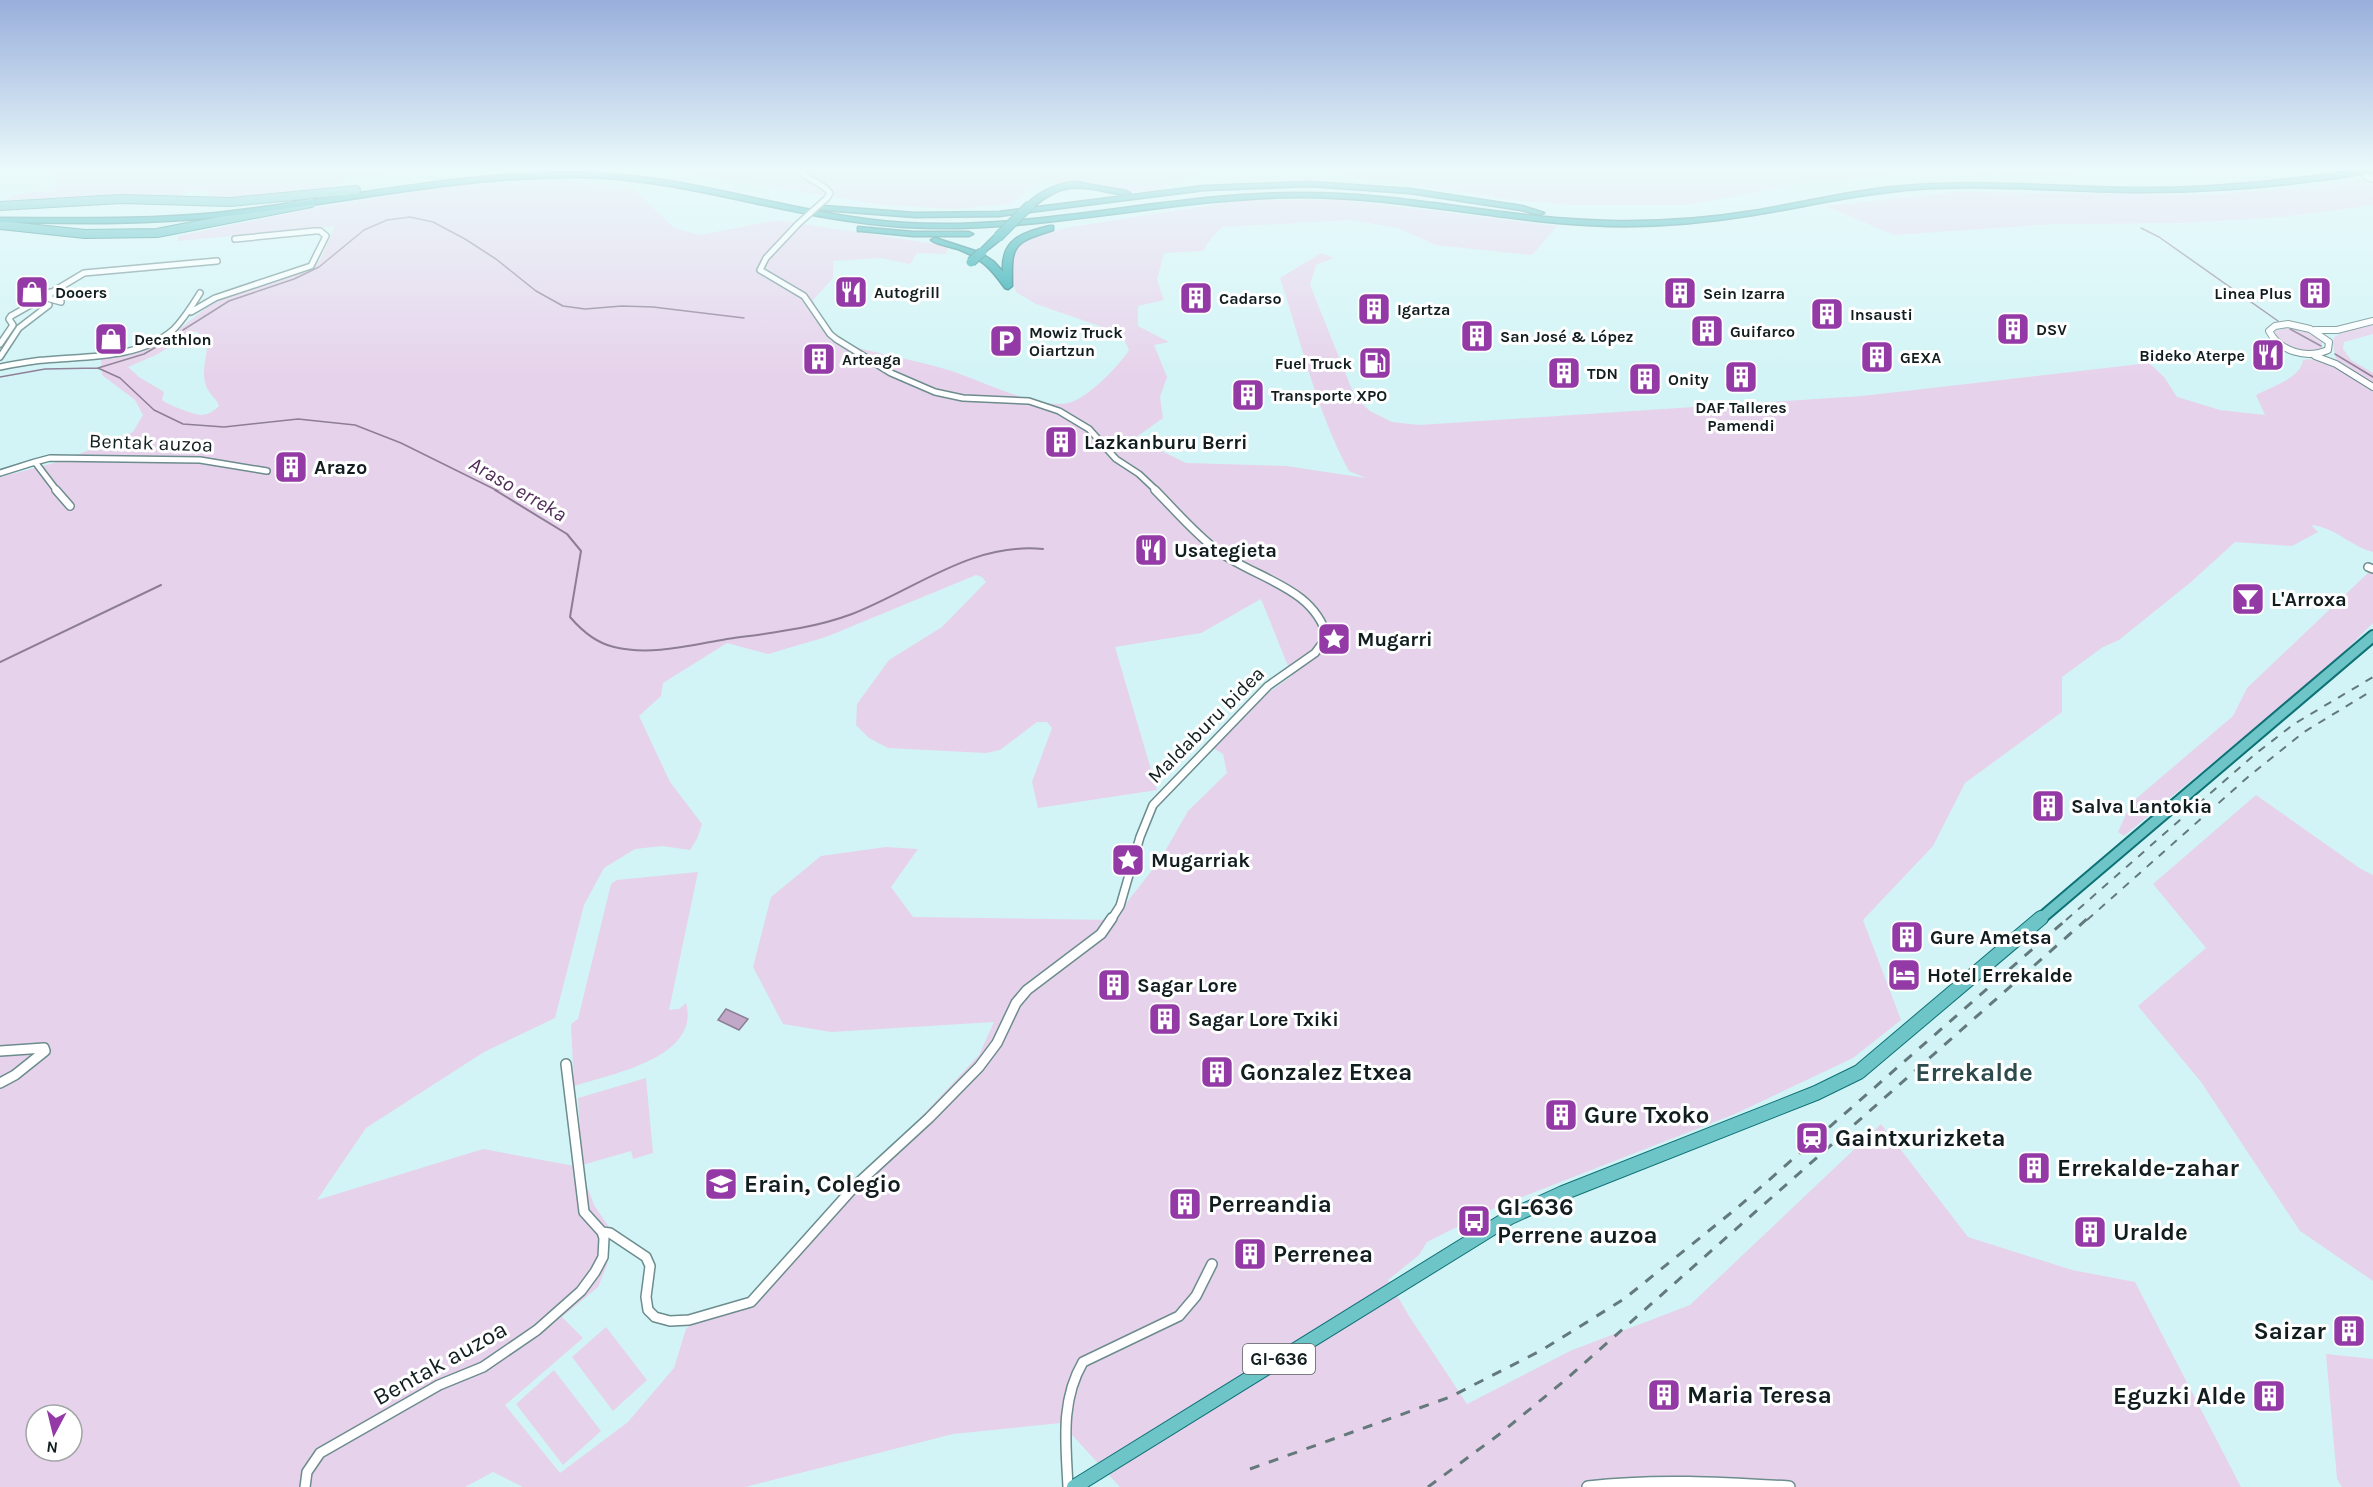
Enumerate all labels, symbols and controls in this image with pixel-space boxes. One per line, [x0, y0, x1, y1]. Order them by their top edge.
shop icon: Dooers [14, 274, 50, 310]
restaurant icon: Autogrill [833, 274, 869, 310]
building icon: Sein Izarra [1662, 275, 1698, 311]
building icon: Linea Plus [2297, 275, 2333, 311]
building icon: Cadarso [1178, 280, 1214, 316]
place label: Dooers [55, 283, 107, 302]
place label: Autogrill [874, 283, 940, 302]
place label: Sein Izarra [1703, 284, 1785, 303]
place label: Linea Plus [2214, 284, 2292, 303]
place label: Cadarso [1219, 289, 1281, 308]
building icon: Igartza [1356, 291, 1392, 327]
building icon: Insausti [1809, 296, 1845, 332]
place label: Igartza [1397, 300, 1450, 319]
place label: Insausti [1850, 305, 1913, 324]
building icon: DSV [1995, 311, 2031, 347]
building icon: Guifarco [1689, 313, 1725, 349]
building icon: San José & López [1459, 318, 1495, 354]
place label: DSV [2036, 320, 2067, 339]
shop icon: Decathlon [93, 321, 129, 357]
place label: Guifarco [1730, 322, 1795, 341]
parking icon: Mowiz Truck Oiartzun [988, 323, 1024, 359]
place label: Mowiz Truck Oiartzun [1029, 323, 1123, 360]
place label: San José & López [1500, 327, 1633, 346]
place label: Decathlon [134, 330, 211, 349]
restaurant icon: Bideko Aterpe [2250, 337, 2286, 373]
building icon: GEXA [1859, 339, 1895, 375]
building icon: Arteaga [801, 341, 837, 377]
fuel station icon: Fuel Truck [1357, 345, 1393, 381]
place label: Bideko Aterpe [2139, 346, 2245, 365]
place label: GEXA [1900, 348, 1941, 367]
place label: Arteaga [842, 350, 901, 369]
place label: Fuel Truck [1275, 354, 1353, 373]
building icon: TDN [1546, 355, 1582, 391]
building icon: DAF Talleres Pamendi [1723, 359, 1759, 395]
building icon: Onity [1627, 361, 1663, 397]
place label: TDN [1587, 364, 1618, 383]
place label: Onity [1668, 370, 1709, 389]
building icon: Transporte XPO [1230, 377, 1266, 413]
place label: Transporte XPO [1271, 386, 1387, 405]
place label: DAF Talleres Pamendi [1695, 398, 1787, 435]
building icon: Lazkanburu Berri [1043, 424, 1079, 460]
street label: Bentak auzoa [89, 429, 213, 457]
place label: Lazkanburu Berri [1084, 431, 1248, 454]
building icon: Arazo [273, 449, 309, 485]
water label: Araso erreka [465, 451, 571, 527]
place label: Arazo [314, 456, 367, 479]
restaurant icon: Usategieta [1133, 532, 1169, 568]
place label: Usategieta [1174, 539, 1277, 562]
bar icon: L'Arroxa [2230, 581, 2266, 617]
place label: L'Arroxa [2271, 588, 2347, 611]
place icon: Mugarri [1316, 621, 1352, 657]
place label: Mugarri [1357, 628, 1433, 651]
street label: Maldaburu bidea [1143, 662, 1269, 788]
building icon: Salva Lantokia [2030, 788, 2066, 824]
place label: Salva Lantokia [2071, 795, 2212, 818]
place icon: Mugarriak [1110, 842, 1146, 878]
place label: Mugarriak [1151, 849, 1250, 872]
building icon: Gure Ametsa [1889, 919, 1925, 955]
place label: Gure Ametsa [1930, 926, 2052, 949]
hotel icon: Hotel Errekalde [1886, 957, 1922, 993]
place label: Hotel Errekalde [1927, 964, 2073, 987]
building icon: Sagar Lore [1096, 967, 1132, 1003]
place label: Sagar Lore [1137, 974, 1237, 997]
building icon: Sagar Lore Txiki [1147, 1001, 1183, 1037]
place label: Sagar Lore Txiki [1188, 1008, 1339, 1031]
building icon: Gonzalez Etxea [1199, 1054, 1235, 1090]
district label: Errekalde [1915, 1057, 2033, 1088]
place label: Gonzalez Etxea [1240, 1058, 1412, 1086]
building icon: Gure Txoko [1543, 1097, 1579, 1133]
place label: Gure Txoko [1584, 1101, 1709, 1129]
station icon: Gaintxurizketa [1794, 1120, 1830, 1156]
place label: Gaintxurizketa [1835, 1124, 2006, 1152]
building icon: Errekalde-zahar [2016, 1150, 2052, 1186]
place label: Errekalde-zahar [2057, 1154, 2240, 1182]
school or university icon: Erain, Colegio [703, 1166, 739, 1202]
place label: Erain, Colegio [744, 1170, 901, 1198]
building icon: Perreandia [1167, 1186, 1203, 1222]
place label: Perreandia [1208, 1190, 1332, 1218]
place label: GI-636 Perrene auzoa [1497, 1193, 1658, 1249]
bus stop icon: GI-636 Perrene auzoa [1456, 1203, 1492, 1239]
building icon: Uralde [2072, 1214, 2108, 1250]
place label: Uralde [2113, 1218, 2188, 1246]
building icon: Perrenea [1232, 1236, 1268, 1272]
place label: Perrenea [1273, 1240, 1373, 1268]
building icon: Saizar [2331, 1313, 2367, 1349]
street label: Bentak auzoa [368, 1315, 512, 1411]
place label: Saizar [2253, 1317, 2327, 1345]
road number: GI-636 [1243, 1344, 1315, 1374]
building icon: Maria Teresa [1646, 1377, 1682, 1413]
building icon: Eguzki Alde [2251, 1378, 2287, 1414]
place label: Maria Teresa [1687, 1381, 1832, 1409]
place label: Eguzki Alde [2113, 1382, 2246, 1410]
north arrow [24, 1403, 84, 1463]
text: N [45, 1437, 59, 1458]

